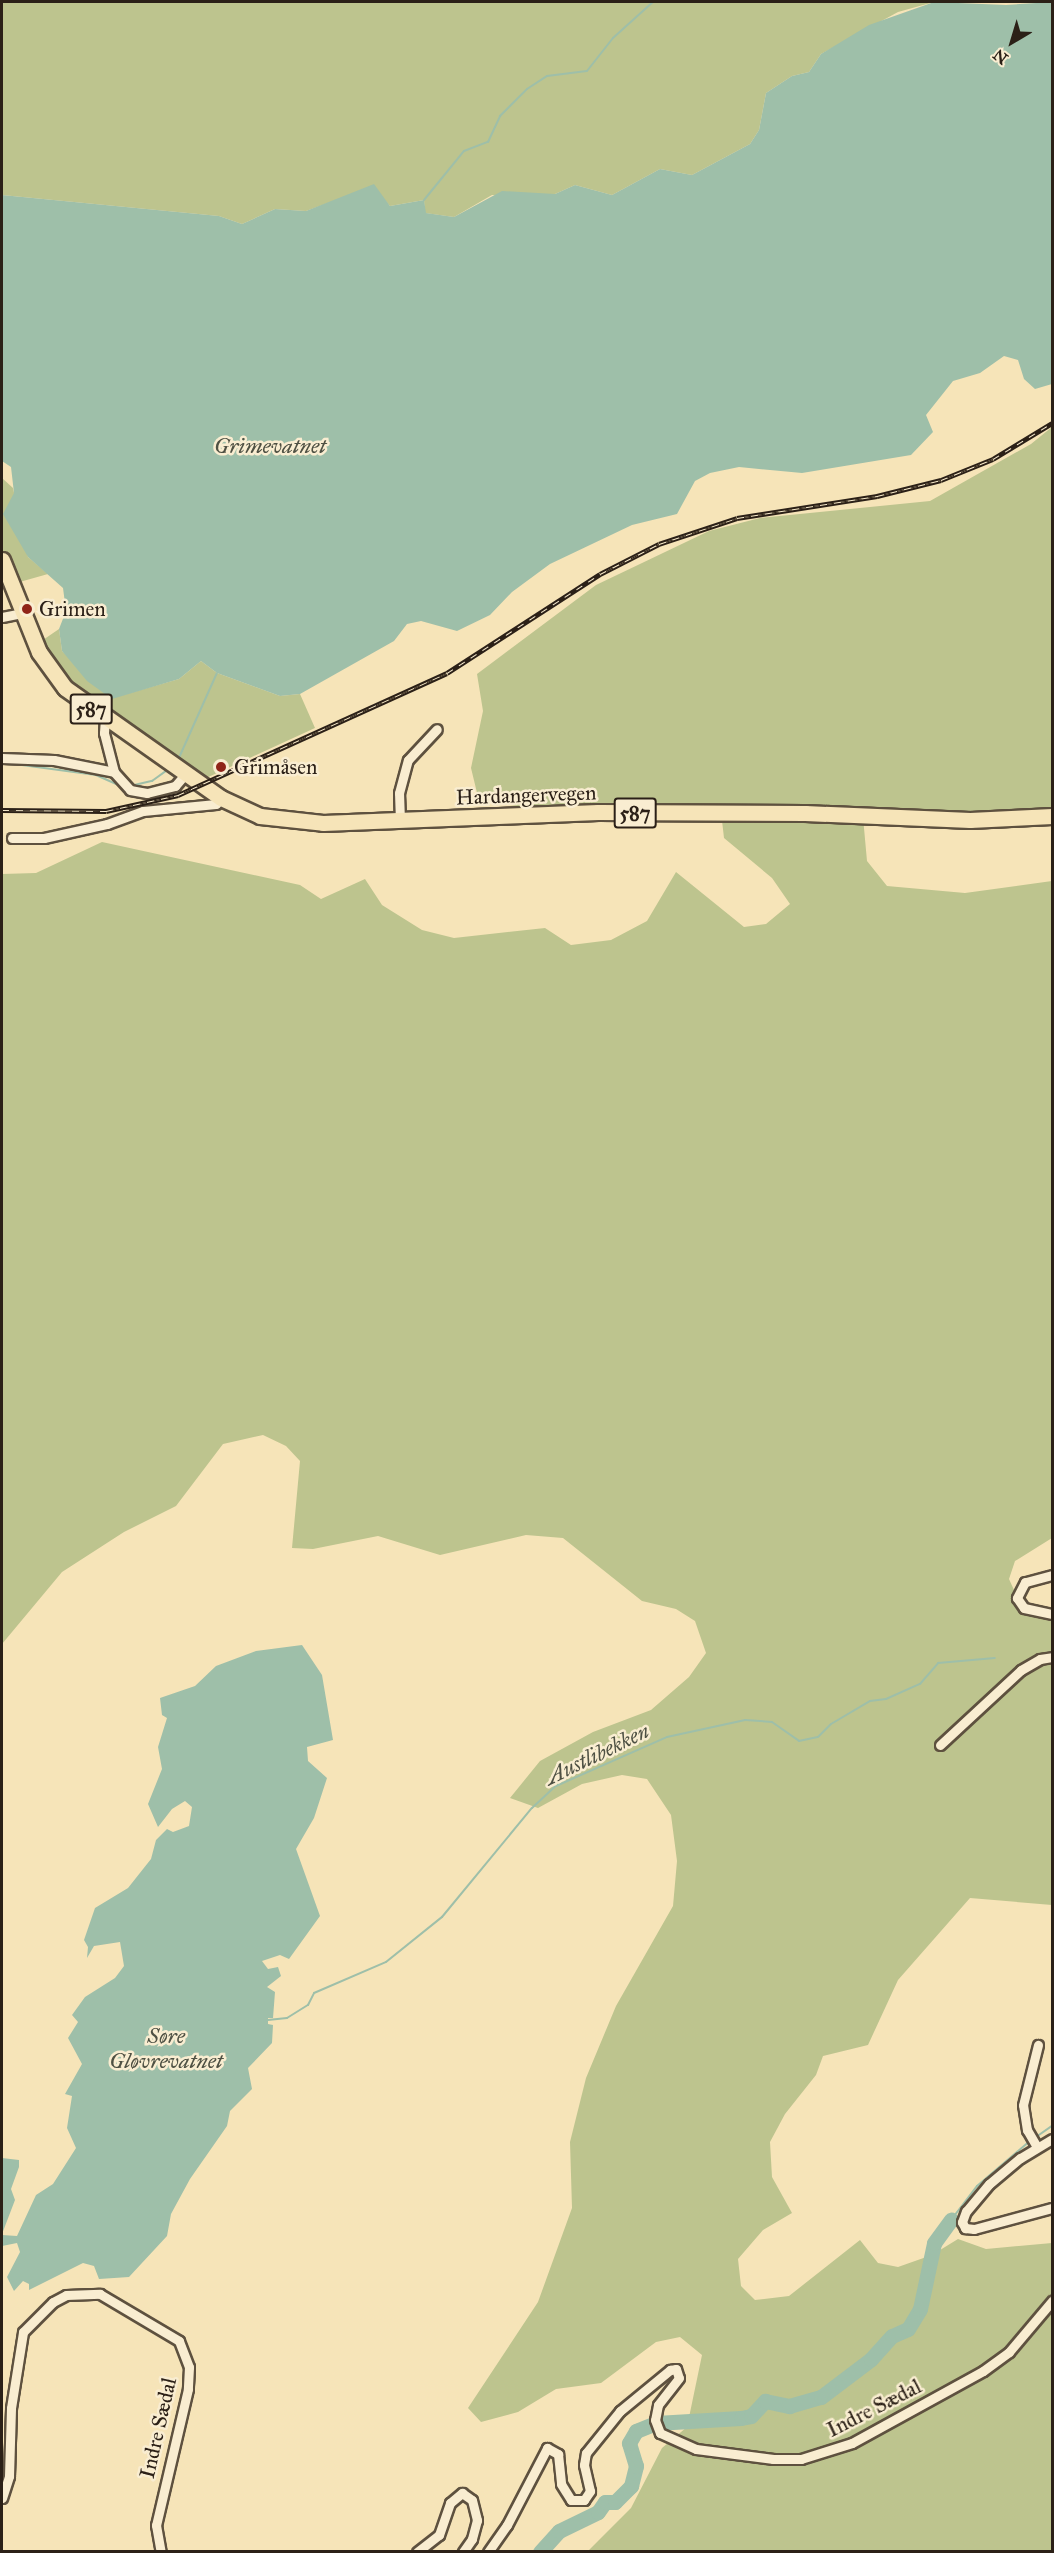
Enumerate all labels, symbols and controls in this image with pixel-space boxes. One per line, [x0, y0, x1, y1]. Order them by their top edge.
north arrow [982, 12, 1042, 72]
text: N [989, 45, 1012, 68]
water label: Grimevatnet [214, 433, 326, 459]
place label: Grimen [39, 596, 106, 622]
marker: Grimen [20, 602, 34, 616]
road number: 587 [68, 692, 113, 726]
place label: Grimåsen [234, 754, 317, 780]
marker: Grimåsen [212, 758, 230, 776]
street label: Hardangervegen [455, 780, 597, 810]
road number: 587 [612, 796, 658, 830]
water label: Austlibekken [541, 1718, 653, 1790]
water label: Søre Gløvrevatnet [109, 2022, 223, 2074]
street label: Indre Sædal [823, 2373, 925, 2443]
street label: Indre Sædal [134, 2375, 182, 2481]

